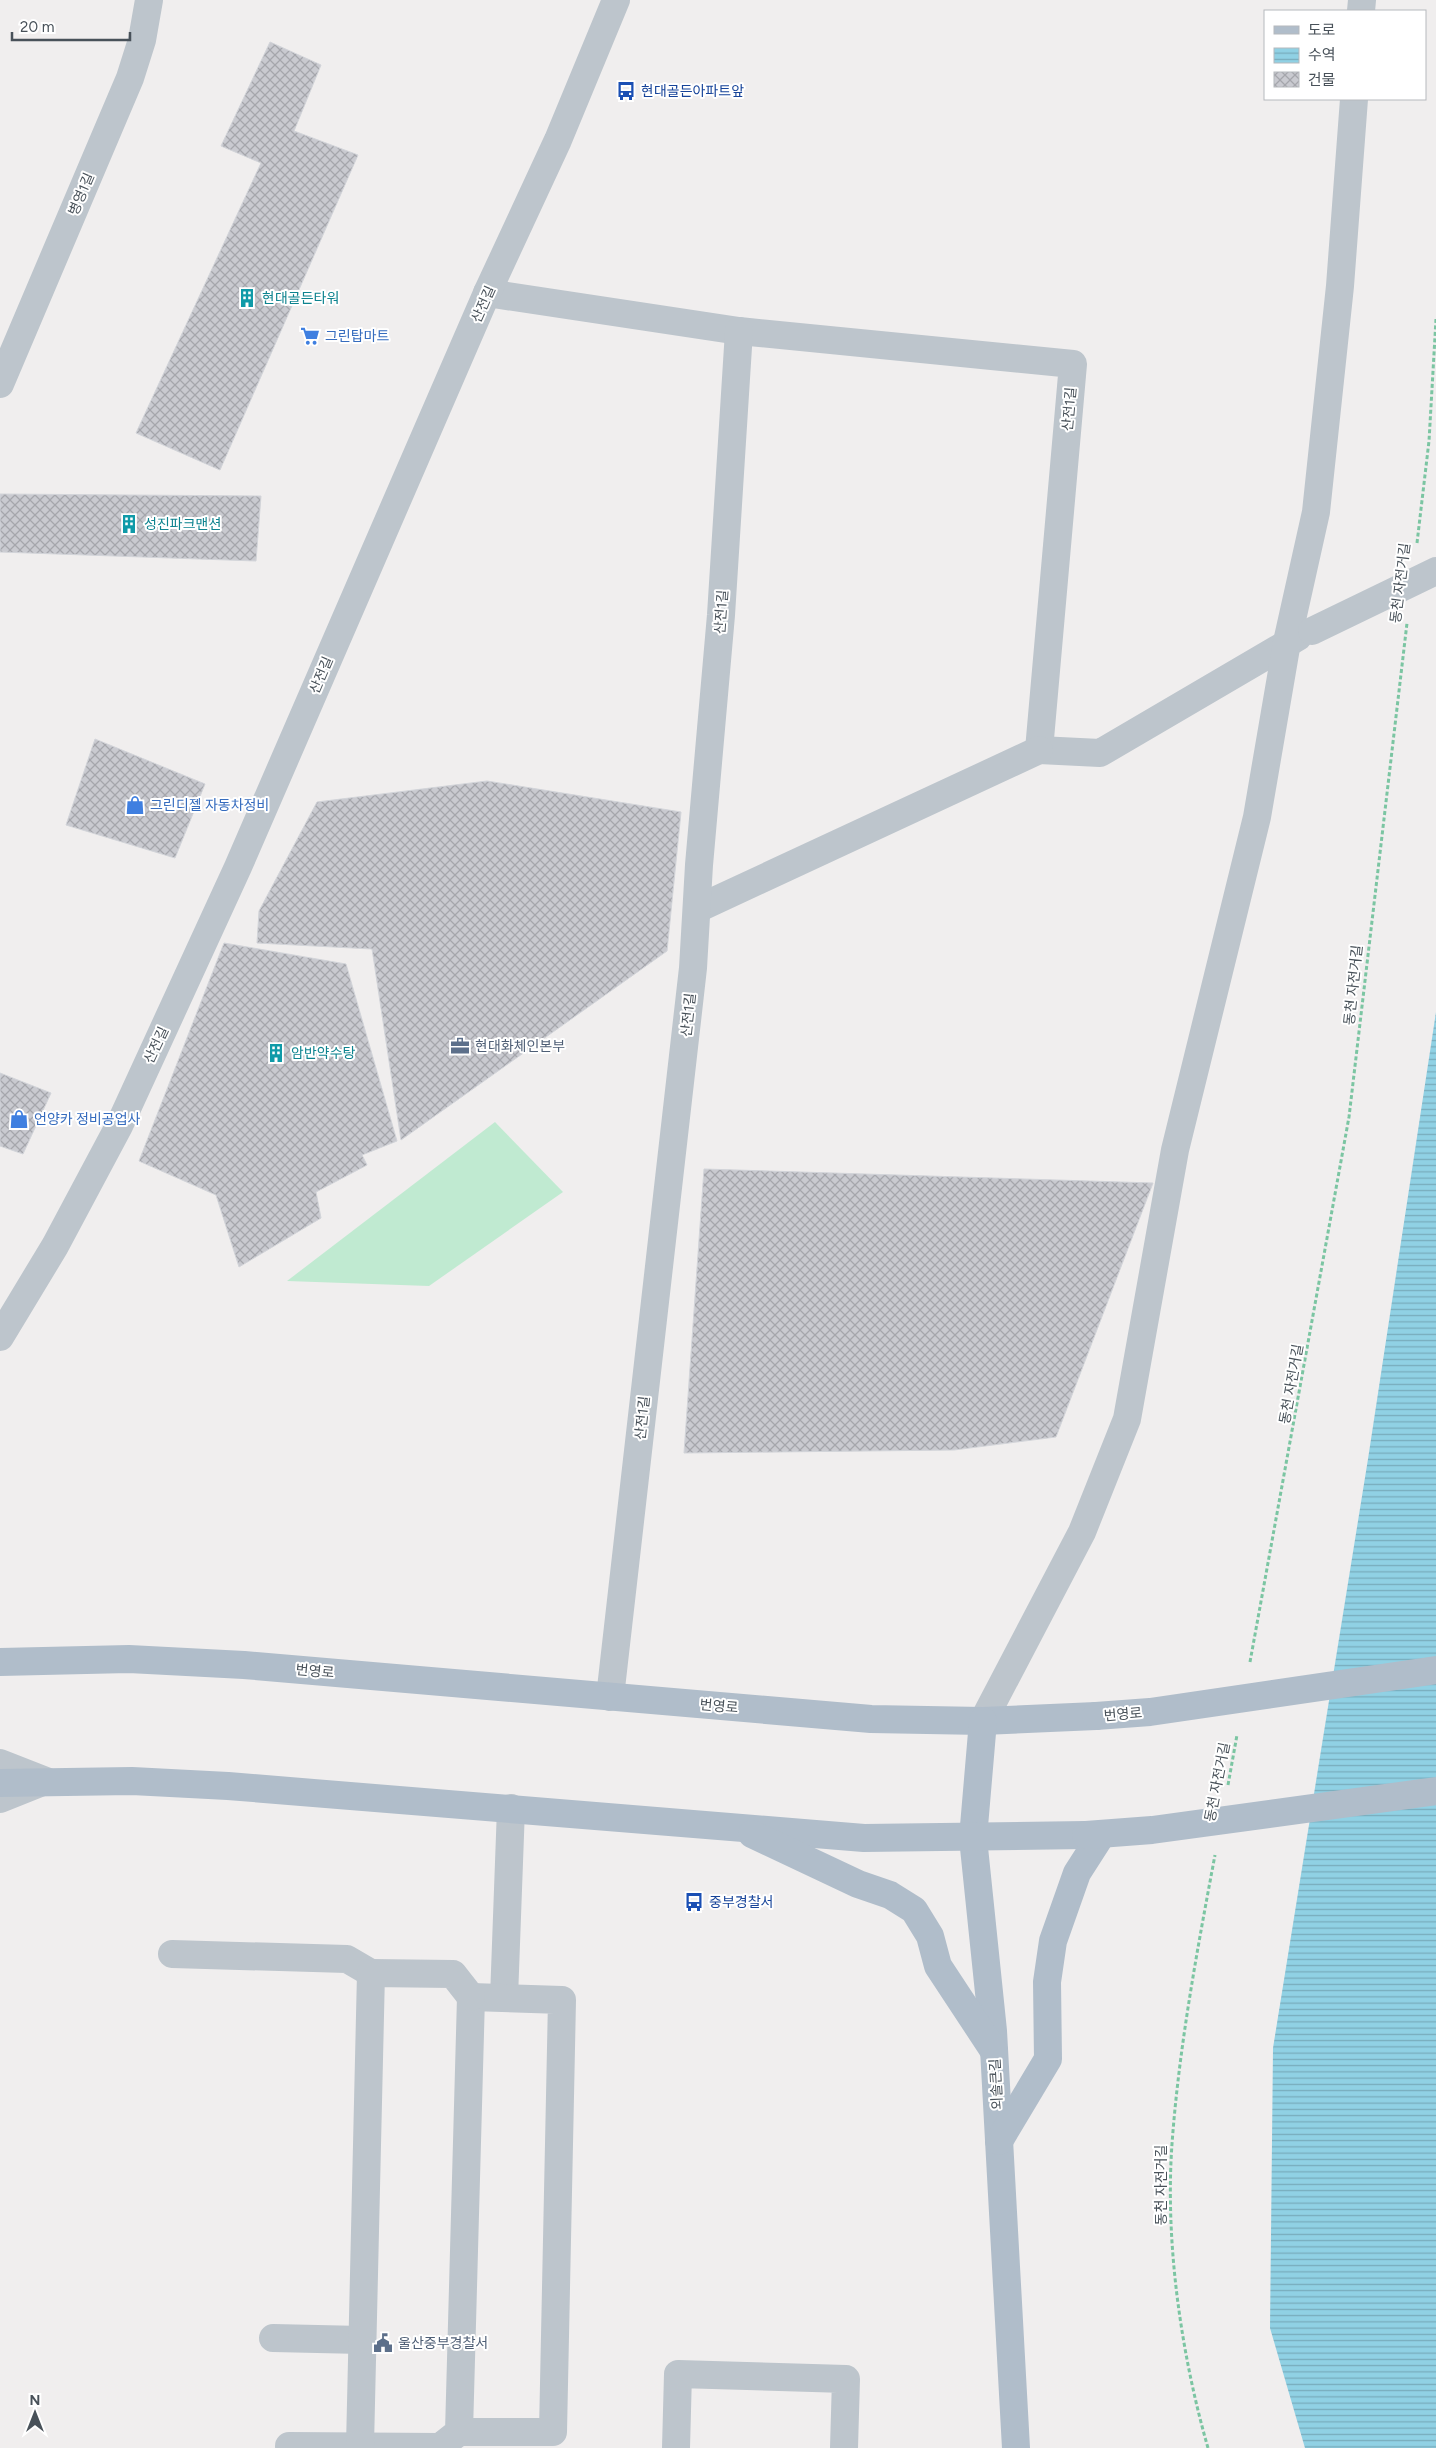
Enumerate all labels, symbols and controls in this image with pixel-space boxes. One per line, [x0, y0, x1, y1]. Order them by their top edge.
scale bar [12, 10, 130, 42]
legend [1264, 10, 1426, 100]
text: 20 m [20, 18, 54, 36]
text: 도로 [1308, 21, 1336, 39]
text: 수역 [1308, 46, 1336, 64]
text: 건물 [1308, 71, 1336, 89]
bus stop icon: 현대골든아파트앞 [615, 80, 637, 102]
place label: 현대골든아파트앞 [641, 83, 744, 100]
street label: 병영1길 [65, 170, 98, 218]
street label: 산전길 [468, 283, 499, 325]
building icon: 현대골든타워 [236, 287, 258, 309]
place label: 현대골든타워 [262, 290, 339, 307]
supermarket icon: 그린탑마트 [299, 325, 321, 347]
place label: 그린탑마트 [325, 328, 390, 345]
street label: 산전1길 [1059, 386, 1080, 432]
building icon: 성진파크맨션 [118, 513, 140, 535]
place label: 성진파크맨션 [144, 516, 221, 533]
street label: 동천 자전거길 [1387, 542, 1414, 624]
street label: 산전1길 [711, 589, 732, 635]
street label: 산전길 [306, 654, 337, 696]
shop icon: 그린디젤 자동차정비 [124, 794, 146, 816]
place label: 그린디젤 자동차정비 [150, 797, 269, 814]
street label: 동천 자전거길 [1341, 944, 1366, 1026]
street label: 산전1길 [678, 992, 699, 1038]
street label: 산전길 [141, 1024, 172, 1066]
office icon: 현대화체인본부 [449, 1035, 471, 1057]
place label: 현대화체인본부 [475, 1038, 565, 1055]
building icon: 암반약수탕 [265, 1042, 287, 1064]
place label: 암반약수탕 [291, 1045, 356, 1062]
shop icon: 언양카 정비공업사 [8, 1108, 30, 1130]
place label: 언양카 정비공업사 [34, 1111, 141, 1128]
street label: 동천 자전거길 [1276, 1343, 1307, 1425]
street label: 산전1길 [632, 1395, 653, 1441]
street label: 번영로 [295, 1661, 335, 1682]
street label: 번영로 [699, 1696, 739, 1717]
street label: 번영로 [1103, 1704, 1143, 1725]
street label: 동천 자전거길 [1201, 1741, 1234, 1823]
bus stop icon: 중부경찰서 [683, 1891, 705, 1913]
place label: 중부경찰서 [709, 1894, 773, 1911]
street label: 외솔큰길 [987, 2058, 1006, 2110]
street label: 동천 자전거길 [1153, 2145, 1170, 2225]
public building icon: 울산중부경찰서 [372, 2332, 394, 2354]
place label: 울산중부경찰서 [398, 2335, 488, 2352]
north arrow [10, 2388, 60, 2438]
text: N [30, 2392, 40, 2409]

